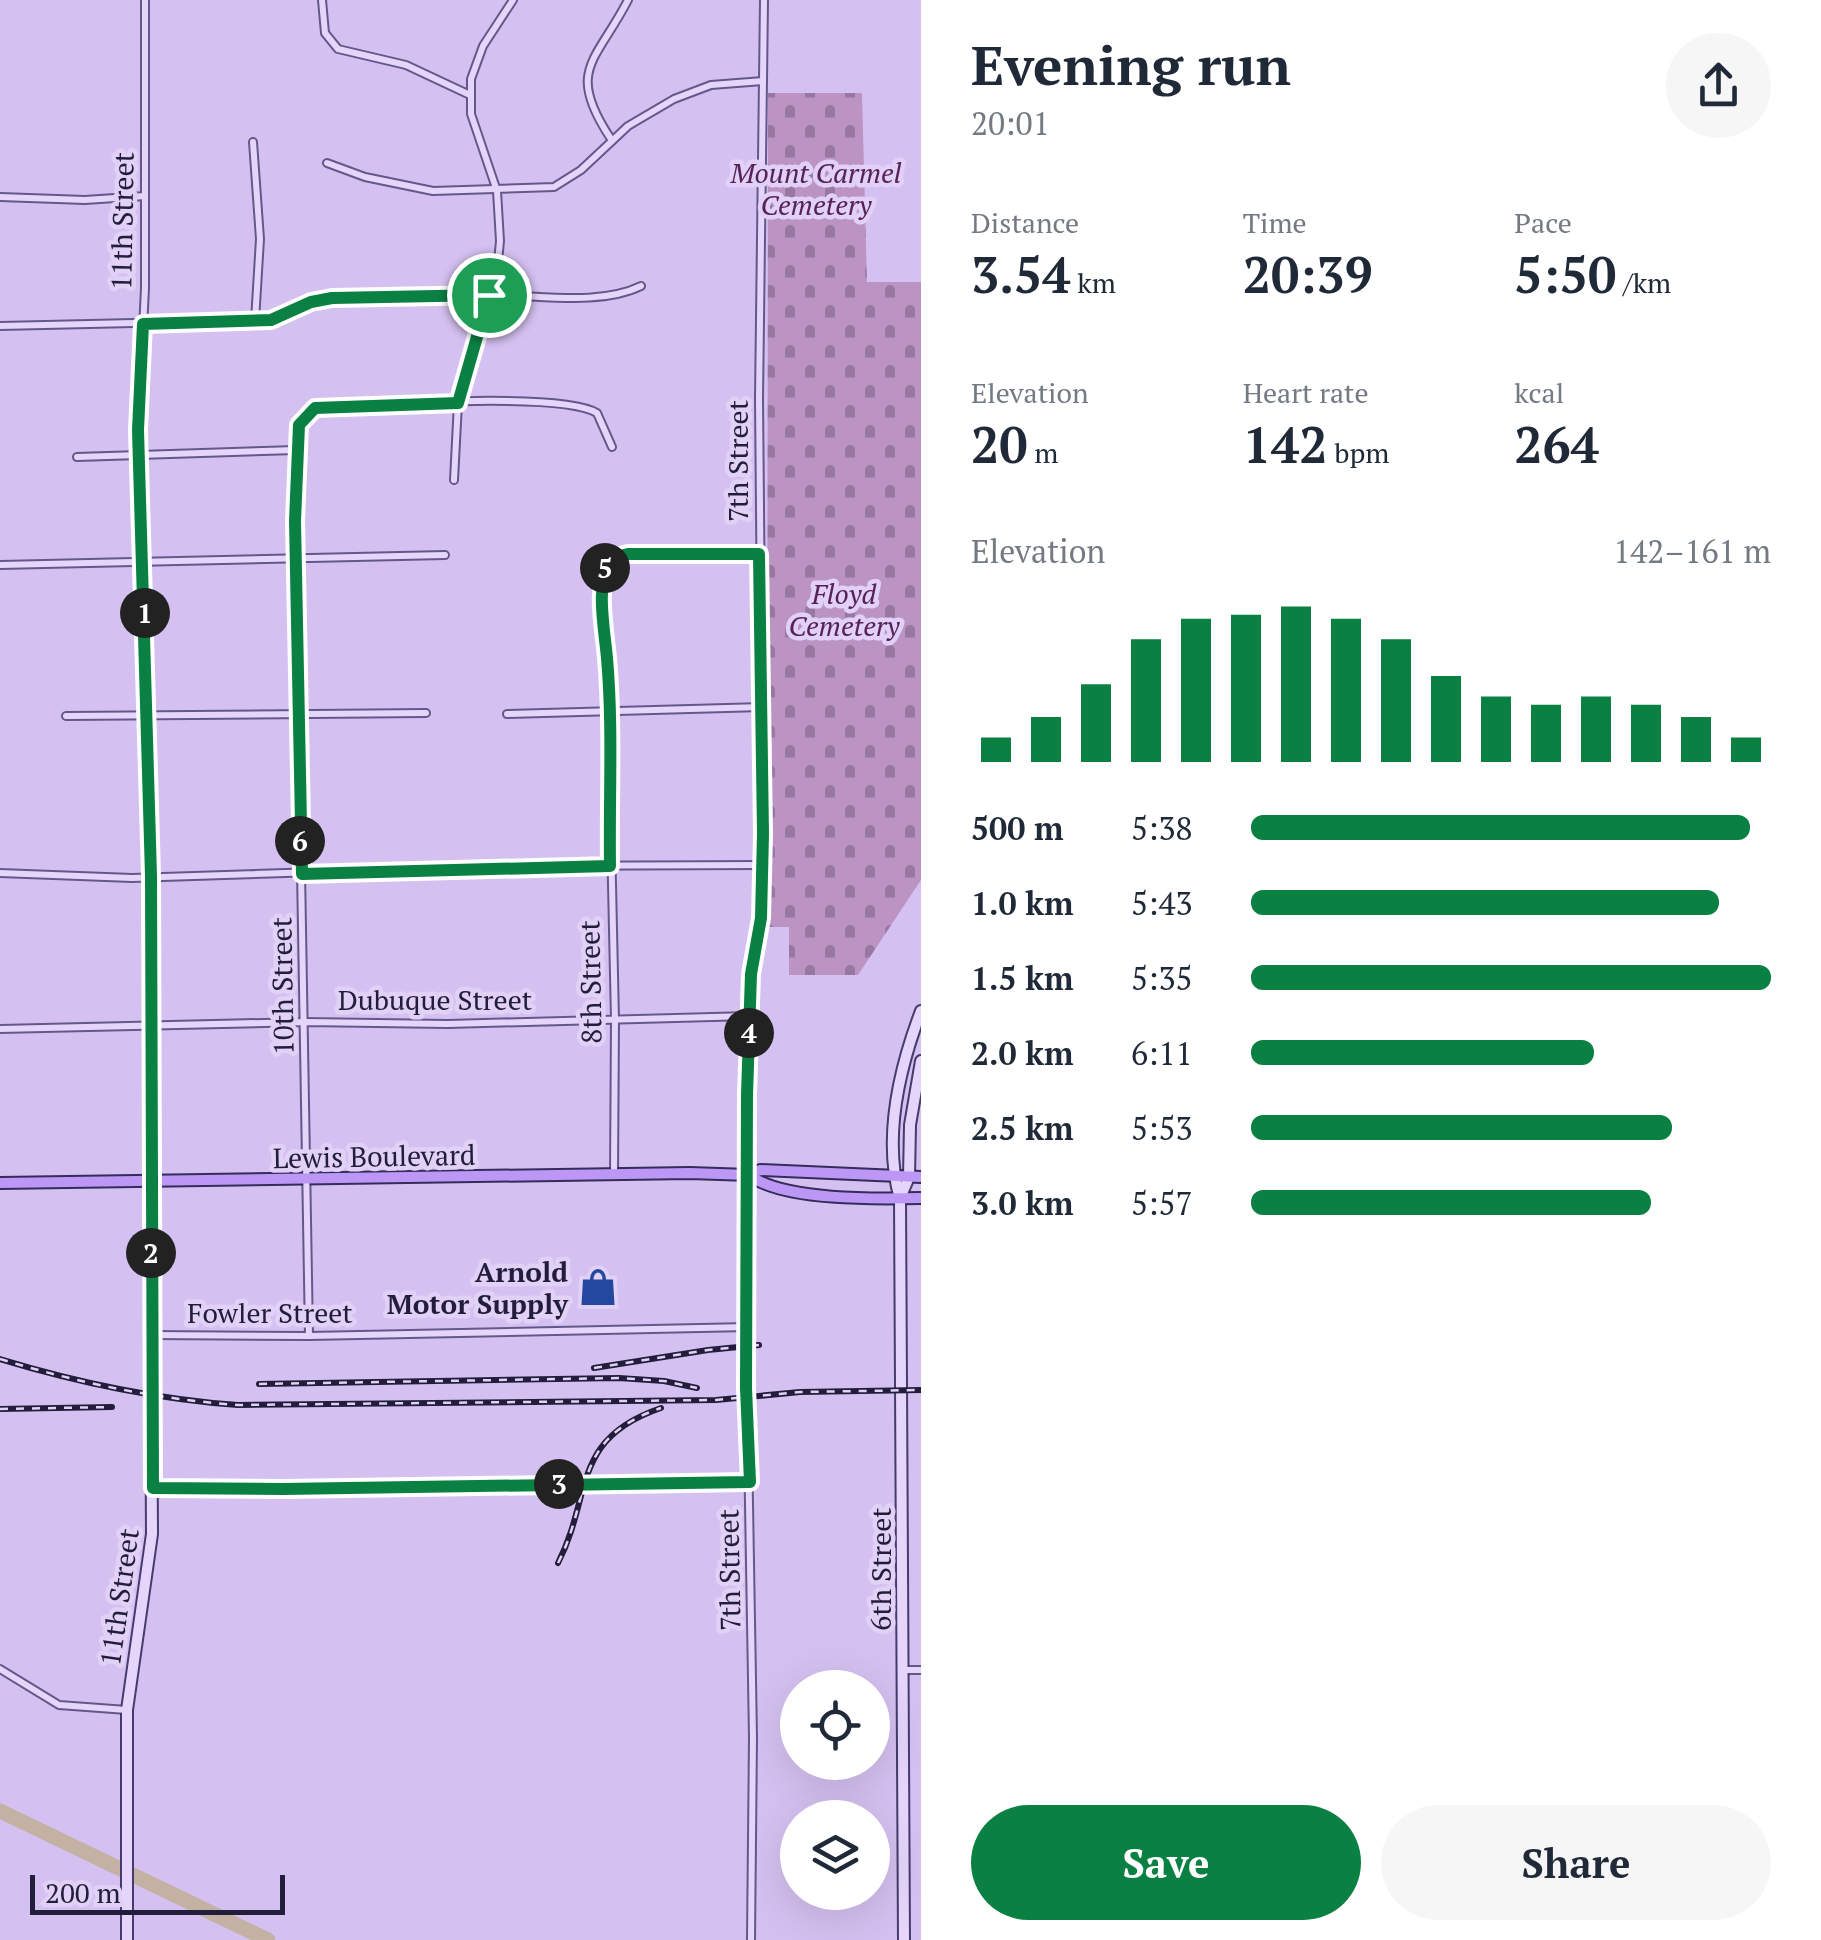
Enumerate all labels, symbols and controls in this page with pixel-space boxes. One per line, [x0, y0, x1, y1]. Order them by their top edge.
text: Evening run [971, 28, 1291, 101]
button: share [1666, 33, 1771, 138]
text: 20:01 [971, 102, 1050, 144]
street label: 11th Street [102, 151, 142, 290]
park label: Mount Carmel Cemetery [729, 154, 902, 223]
text: Distance [971, 204, 1079, 241]
text: Time [1243, 204, 1307, 241]
text: Pace [1514, 204, 1572, 241]
text: 3.54 [971, 241, 1071, 307]
text: 20:39 [1243, 241, 1373, 307]
text: 5:50 [1514, 241, 1616, 307]
pin [447, 253, 532, 338]
text: km [1071, 264, 1116, 301]
text: /km [1616, 264, 1671, 301]
icon: arrive [462, 268, 517, 323]
text: Elevation [971, 374, 1089, 411]
text: Heart rate [1243, 374, 1369, 411]
text: kcal [1514, 374, 1564, 411]
street label: 7th Street [719, 399, 756, 522]
text: 20 [971, 411, 1028, 477]
text: 142 [1243, 411, 1327, 477]
text: 264 [1514, 411, 1599, 477]
text: m [1028, 434, 1058, 471]
text: bpm [1327, 434, 1389, 471]
text: Elevation [971, 530, 1105, 572]
text: 142–161 m [1613, 530, 1771, 572]
pin: 5 [580, 543, 630, 593]
text: 5 [597, 549, 613, 586]
park label: Floyd Cemetery [789, 575, 901, 644]
pin: 1 [120, 588, 170, 638]
text: 1 [137, 594, 153, 631]
text: 500 m [971, 807, 1063, 849]
text: 5:38 [1131, 807, 1193, 849]
pin: 6 [275, 816, 325, 866]
text: 6 [292, 822, 308, 859]
text: 1.0 km [971, 882, 1074, 924]
text: 5:43 [1131, 882, 1193, 924]
street label: 10th Street [262, 916, 302, 1055]
street label: 8th Street [570, 919, 610, 1044]
text: 1.5 km [971, 957, 1074, 999]
text: 5:35 [1131, 957, 1193, 999]
street label: Dubuque Street [338, 981, 533, 1018]
pin: 4 [724, 1008, 774, 1058]
text: 4 [741, 1014, 757, 1051]
text: 2.0 km [971, 1032, 1074, 1074]
text: 6:11 [1131, 1032, 1193, 1074]
text: 2.5 km [971, 1107, 1074, 1149]
text: 5:53 [1131, 1107, 1193, 1149]
street label: Lewis Boulevard [272, 1136, 476, 1176]
text: 3.0 km [971, 1182, 1074, 1224]
text: 5:57 [1131, 1182, 1193, 1224]
pin: 2 [126, 1228, 176, 1278]
text: 2 [143, 1234, 159, 1271]
place label: Arnold Motor Supply [387, 1253, 569, 1322]
shop icon: Arnold Motor Supply [577, 1266, 619, 1308]
street label: Fowler Street [187, 1294, 353, 1331]
pin: 3 [534, 1459, 584, 1509]
text: 3 [551, 1465, 567, 1502]
street label: 6th Street [862, 1507, 899, 1631]
street label: 7th Street [709, 1508, 749, 1631]
street label: 11th Street [91, 1525, 147, 1668]
map controls [780, 1670, 890, 1910]
button: locate [780, 1670, 890, 1780]
button: layers [780, 1800, 890, 1910]
button: Save [971, 1805, 1361, 1920]
button: Share [1381, 1805, 1771, 1920]
scale bar [30, 1870, 285, 1914]
text: 200 m [45, 1874, 121, 1911]

